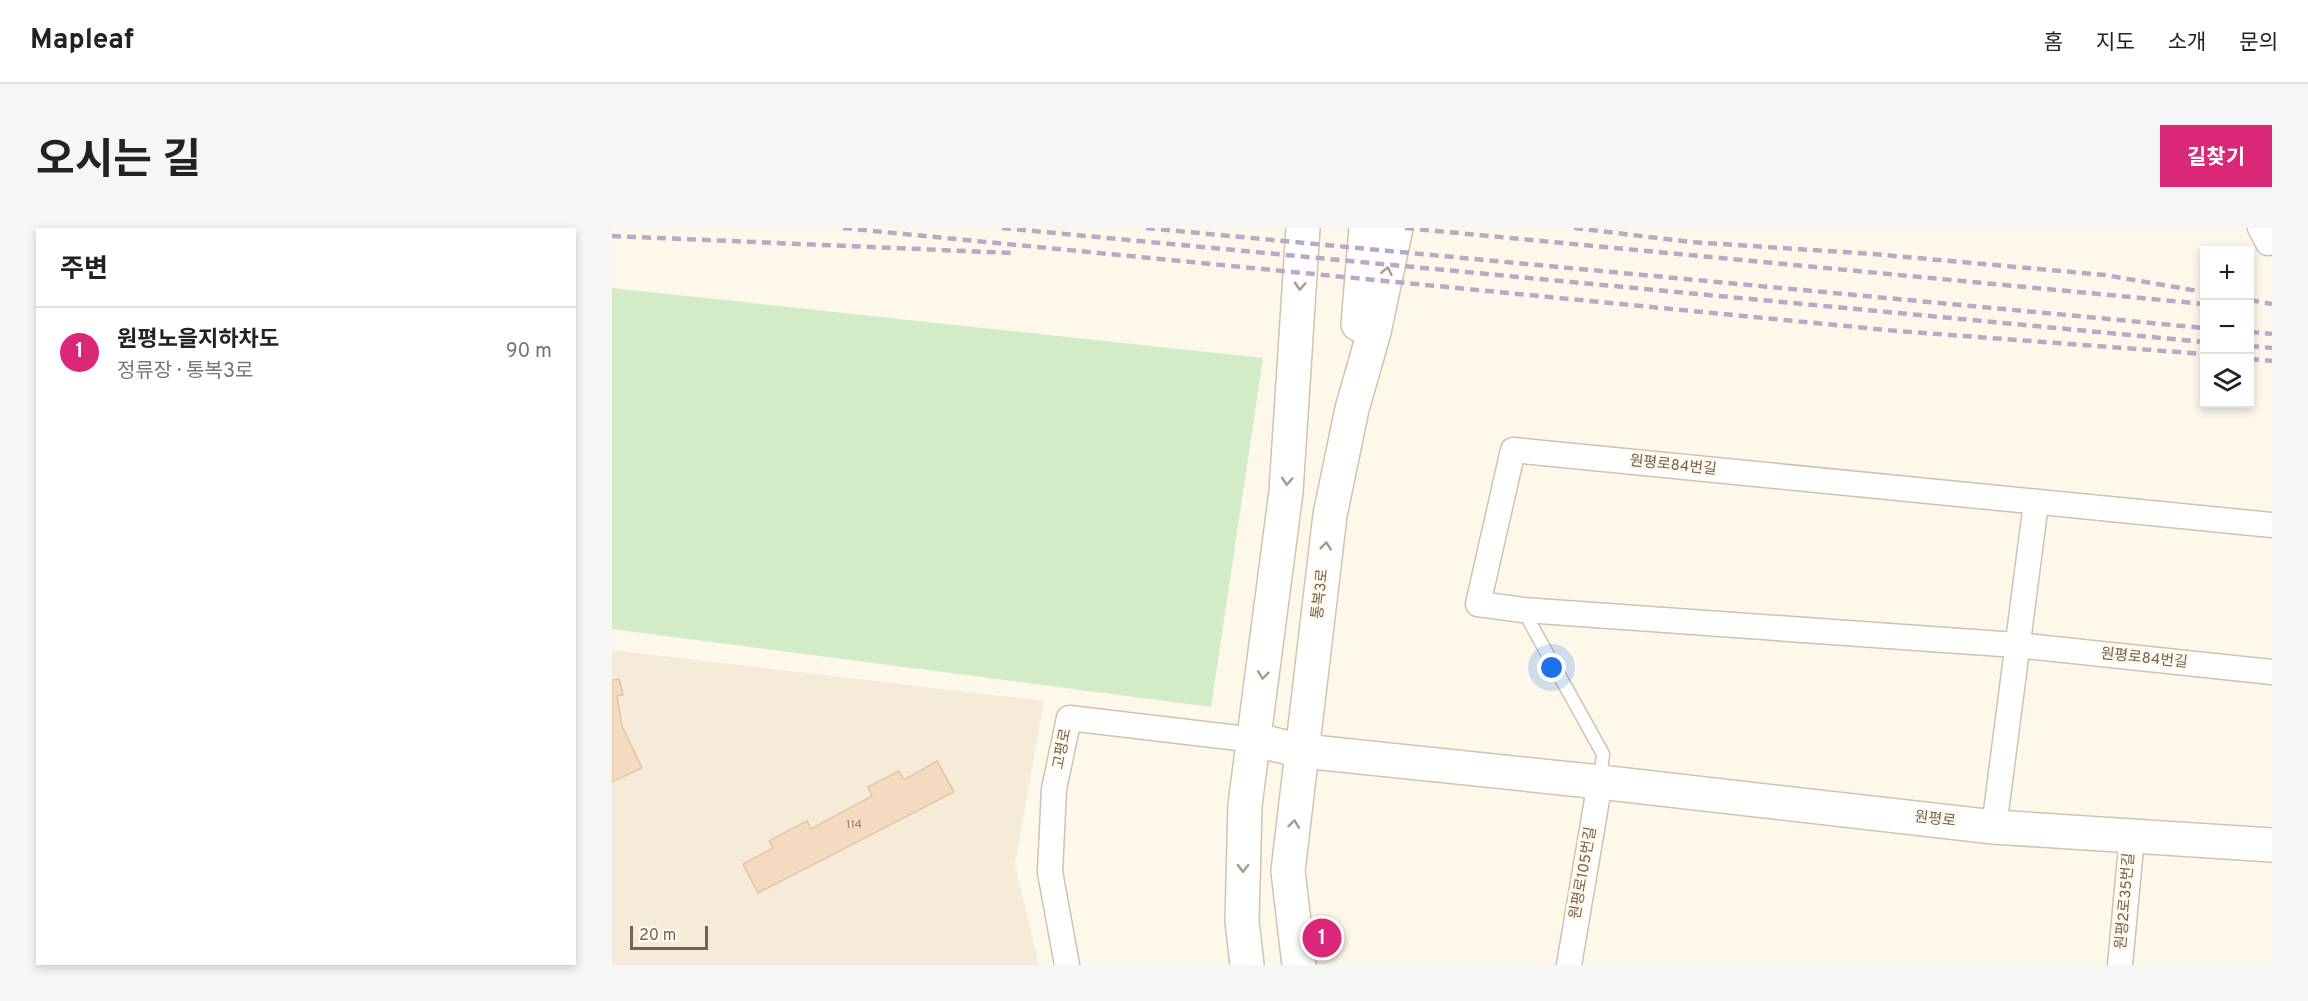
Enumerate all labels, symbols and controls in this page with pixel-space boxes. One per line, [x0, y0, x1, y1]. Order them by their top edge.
text: Mapleaf [30, 23, 134, 59]
text: 홈 [2044, 30, 2063, 57]
text: 지도 [2096, 30, 2135, 57]
text: 소개 [2168, 30, 2206, 57]
text: 문의 [2239, 30, 2278, 57]
button: 길찾기 [2160, 125, 2272, 187]
text: 오시는 길 [36, 136, 201, 189]
map controls [2200, 246, 2254, 408]
button: + [2200, 246, 2254, 300]
text: 주변 [60, 254, 108, 287]
one-way arrow [1380, 267, 1393, 277]
one-way arrow [1293, 282, 1306, 291]
button: − [2200, 300, 2254, 354]
text: 원평노을지하차도 [117, 327, 279, 354]
text: 1 [76, 339, 84, 365]
text: 90 m [506, 339, 552, 365]
button: layers [2200, 354, 2254, 408]
text: 정류장 · 통복3로 [117, 359, 253, 385]
street label: 원평로84번길 [1629, 452, 1717, 480]
one-way arrow [1281, 476, 1294, 486]
one-way arrow [1320, 542, 1332, 551]
street label: 통복3로 [1309, 568, 1333, 620]
street label: 원평로84번길 [2100, 645, 2188, 673]
your location [1537, 653, 1566, 682]
one-way arrow [1257, 670, 1270, 679]
street label: 고평로 [1050, 727, 1076, 771]
street label: 원평로 [1913, 808, 1957, 832]
house number: 114 [846, 817, 862, 833]
one-way arrow [1288, 819, 1300, 828]
street label: 원평로105번길 [1567, 825, 1601, 921]
street label: 원평2로35번길 [2112, 852, 2140, 950]
one-way arrow [1237, 864, 1250, 873]
pin: 1 [1302, 916, 1342, 960]
scale bar [630, 923, 708, 950]
text: 20 m [639, 926, 676, 946]

